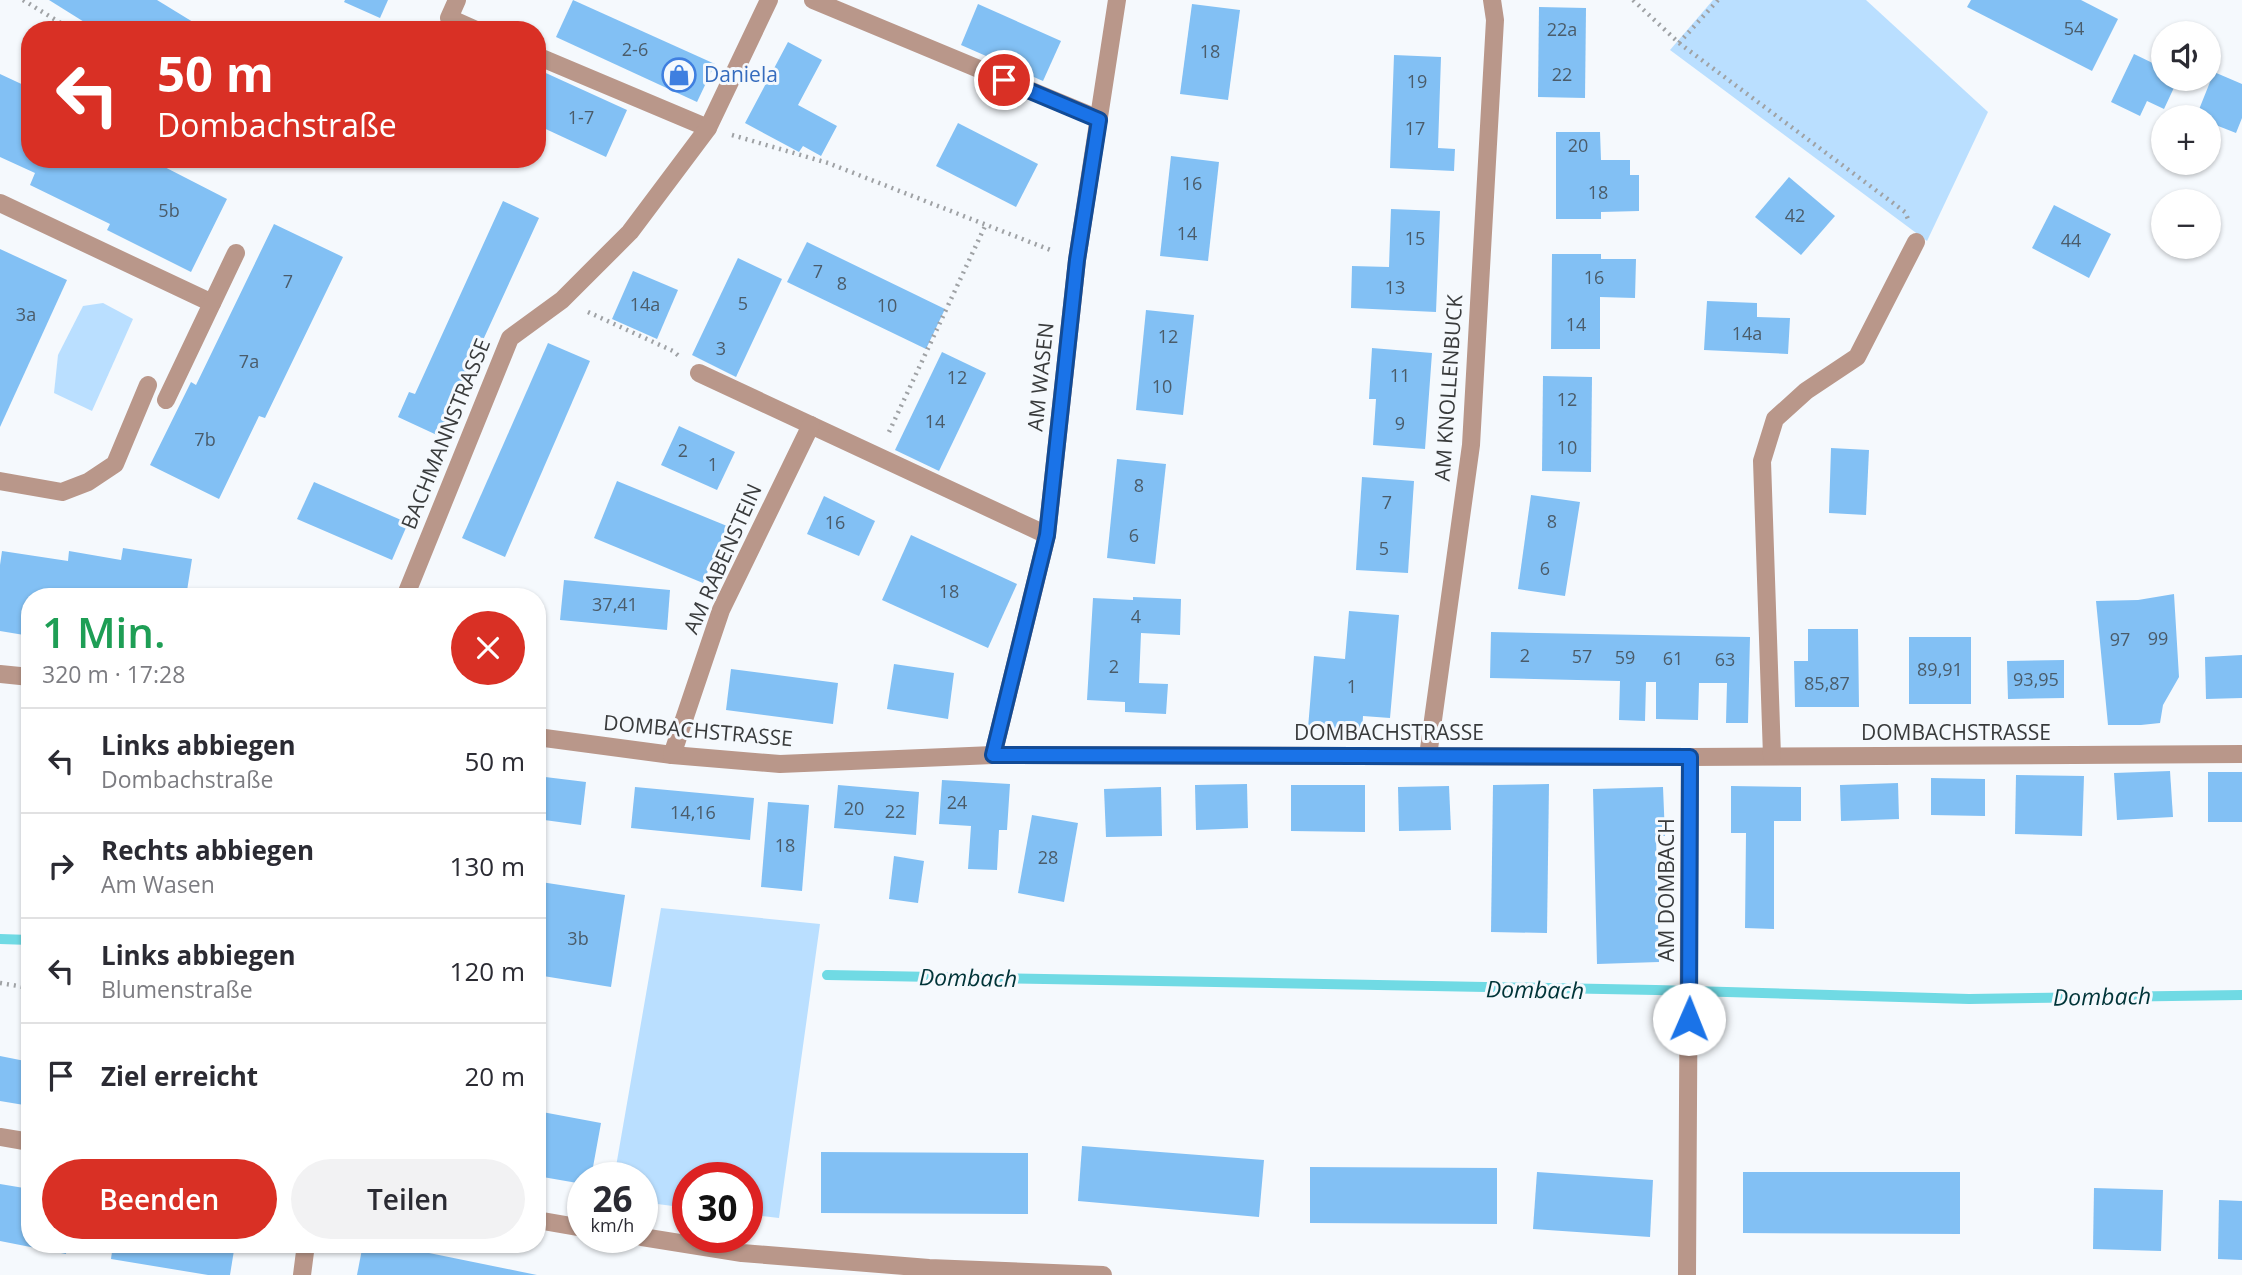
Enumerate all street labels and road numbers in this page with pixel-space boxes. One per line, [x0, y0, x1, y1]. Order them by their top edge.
street label: AM KNOLLENBUCK [1428, 294, 1468, 482]
street label: AM WASEN [1020, 321, 1060, 433]
street label: BACHMANNSTRASSE [394, 334, 496, 533]
street label: AM RABENSTEIN [676, 479, 768, 638]
street label: DOMBACHSTRASSE [602, 708, 794, 752]
street label: DOMBACHSTRASSE [1294, 718, 1484, 746]
street label: DOMBACHSTRASSE [1861, 718, 2051, 746]
street label: AM DOMBACH [1652, 818, 1680, 962]

